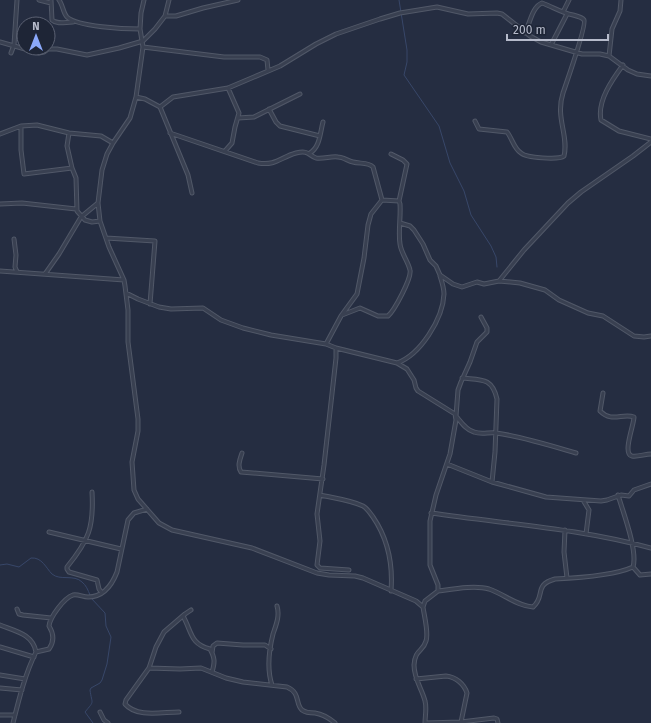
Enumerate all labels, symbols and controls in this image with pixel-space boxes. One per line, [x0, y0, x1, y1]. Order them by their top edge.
north arrow [16, 16, 56, 56]
scale bar [507, 16, 608, 42]
text: N [32, 20, 40, 33]
text: 200 m [513, 23, 546, 37]

